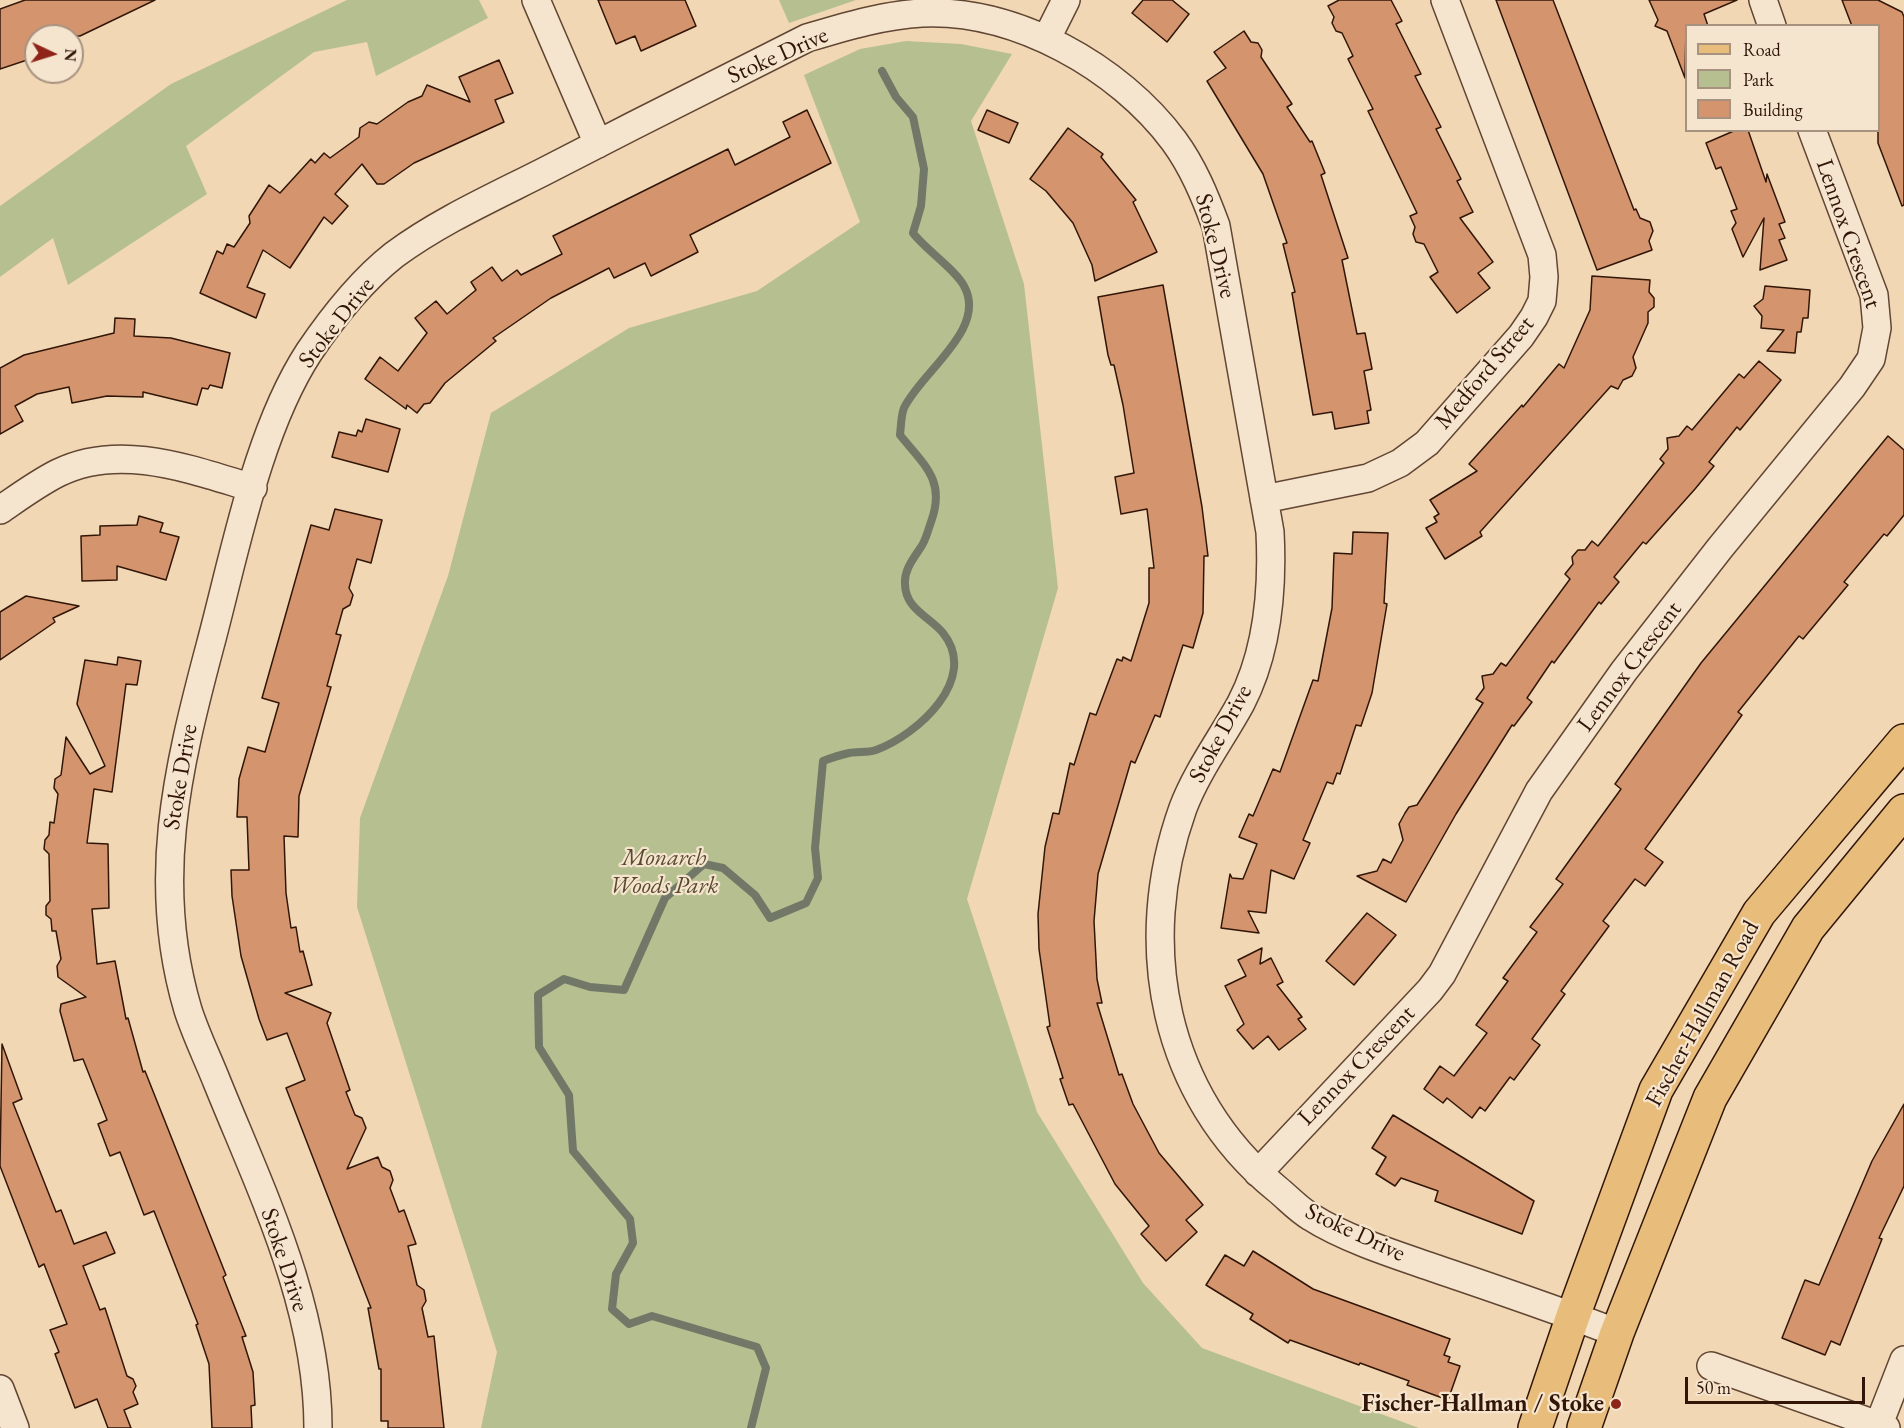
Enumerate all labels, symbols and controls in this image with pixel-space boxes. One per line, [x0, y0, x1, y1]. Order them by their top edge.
street label: Stoke Drive [723, 21, 833, 91]
north arrow [24, 24, 84, 84]
legend [1685, 24, 1880, 132]
text: Road [1743, 38, 1781, 61]
text: N [60, 48, 81, 62]
text: Park [1743, 68, 1774, 91]
text: Building [1743, 98, 1803, 121]
street label: Lennox Crescent [1809, 156, 1887, 312]
street label: Stoke Drive [1188, 191, 1242, 301]
street label: Stoke Drive [293, 272, 381, 374]
street label: Medford Street [1429, 311, 1541, 435]
street label: Lennox Crescent [1572, 596, 1688, 738]
street label: Stoke Drive [1183, 680, 1259, 788]
street label: Stoke Drive [158, 722, 204, 832]
park label: Monarch Woods Park [610, 844, 718, 900]
street label: Fischer-Hallman Road [1640, 916, 1766, 1112]
street label: Lennox Crescent [1292, 1000, 1422, 1132]
street label: Stoke Drive [1300, 1197, 1410, 1269]
street label: Stoke Drive [254, 1205, 314, 1315]
scale bar [1688, 1365, 1868, 1403]
text: 50 m [1696, 1376, 1731, 1399]
place label: Fischer-Hallman / Stoke [1361, 1390, 1604, 1418]
marker: Fischer-Hallman / Stoke [1609, 1397, 1623, 1411]

